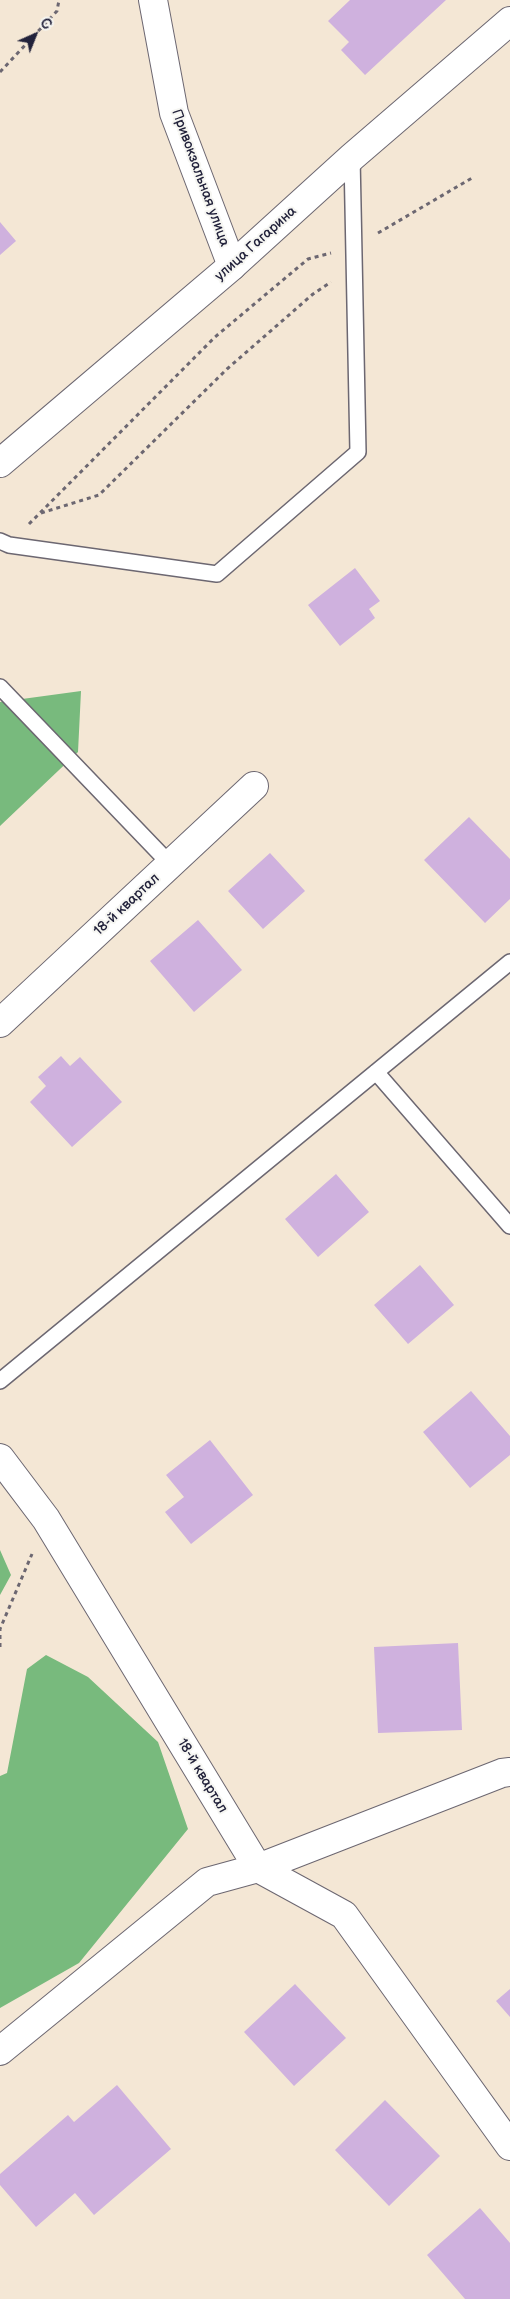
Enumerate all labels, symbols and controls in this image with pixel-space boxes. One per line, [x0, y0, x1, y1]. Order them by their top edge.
north arrow [10, 10, 60, 60]
text: С [36, 14, 55, 33]
street label: Привокзальная улица [167, 107, 233, 249]
street label: улица Гагарина [212, 203, 300, 285]
street label: 18-й квартал [91, 870, 163, 940]
street label: 18-й квартал [173, 1736, 231, 1816]

